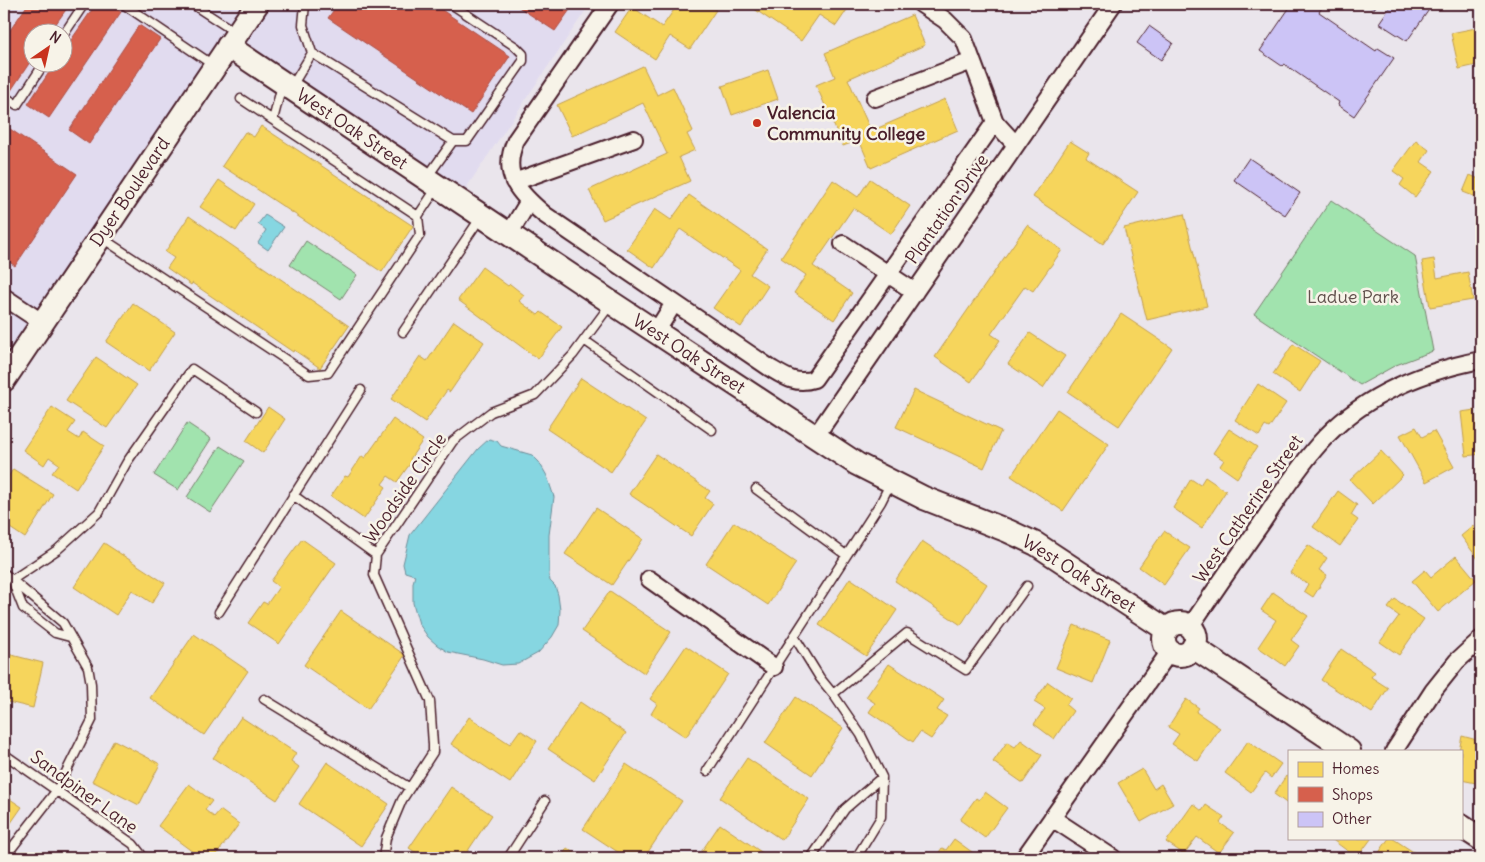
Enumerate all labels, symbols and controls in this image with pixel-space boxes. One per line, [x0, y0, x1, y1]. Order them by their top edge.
north arrow [22, 22, 72, 72]
text: N [46, 27, 64, 47]
street label: West Oak Street [292, 83, 412, 174]
place label: Valencia Community College [767, 101, 925, 145]
marker: Valencia Community College [751, 117, 763, 129]
street label: Dyer Boulevard [85, 132, 175, 251]
street label: Plantation Drive [900, 149, 993, 268]
park label: Ladue Park [1307, 285, 1399, 308]
street label: West Oak Street [629, 309, 750, 399]
street label: Woodside Circle [358, 428, 451, 547]
street label: West Catherine Street [1188, 430, 1307, 587]
street label: West Oak Street [1018, 529, 1140, 618]
street label: Sandpiner Lane [26, 745, 143, 838]
legend [1288, 750, 1462, 840]
text: Homes [1332, 759, 1379, 778]
text: Shops [1332, 785, 1373, 804]
text: Other [1332, 809, 1372, 828]

